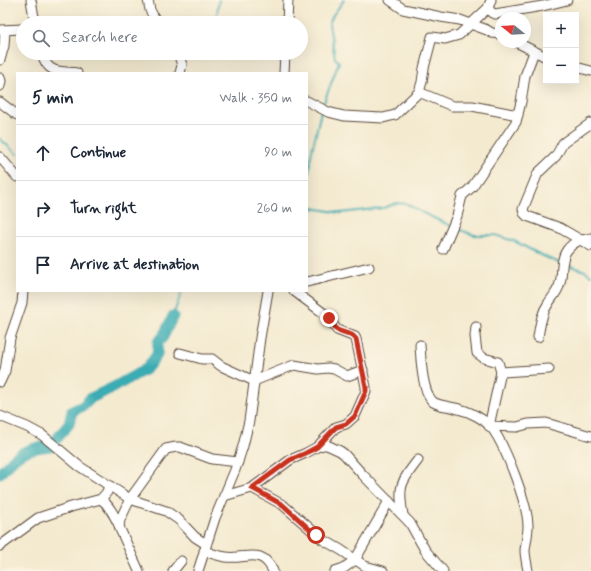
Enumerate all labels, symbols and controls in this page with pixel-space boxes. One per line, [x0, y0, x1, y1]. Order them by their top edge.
north arrow [495, 12, 531, 48]
map controls [543, 12, 579, 84]
button: + [543, 12, 579, 48]
search box [16, 16, 308, 60]
icon: search [30, 27, 52, 49]
text: Search here [62, 28, 138, 48]
button: − [543, 48, 579, 84]
text: 5 min [32, 87, 74, 109]
text: Walk · 350 m [219, 90, 292, 107]
icon: ahead [32, 142, 54, 164]
text: Continue [70, 143, 126, 163]
text: 90 m [264, 144, 292, 161]
icon: right [32, 198, 54, 220]
text: Turn right [70, 199, 137, 219]
text: 260 m [257, 200, 292, 217]
icon: arrive [32, 254, 54, 276]
text: Arrive at destination [70, 255, 199, 275]
route end [320, 309, 338, 327]
route start [307, 526, 325, 544]

